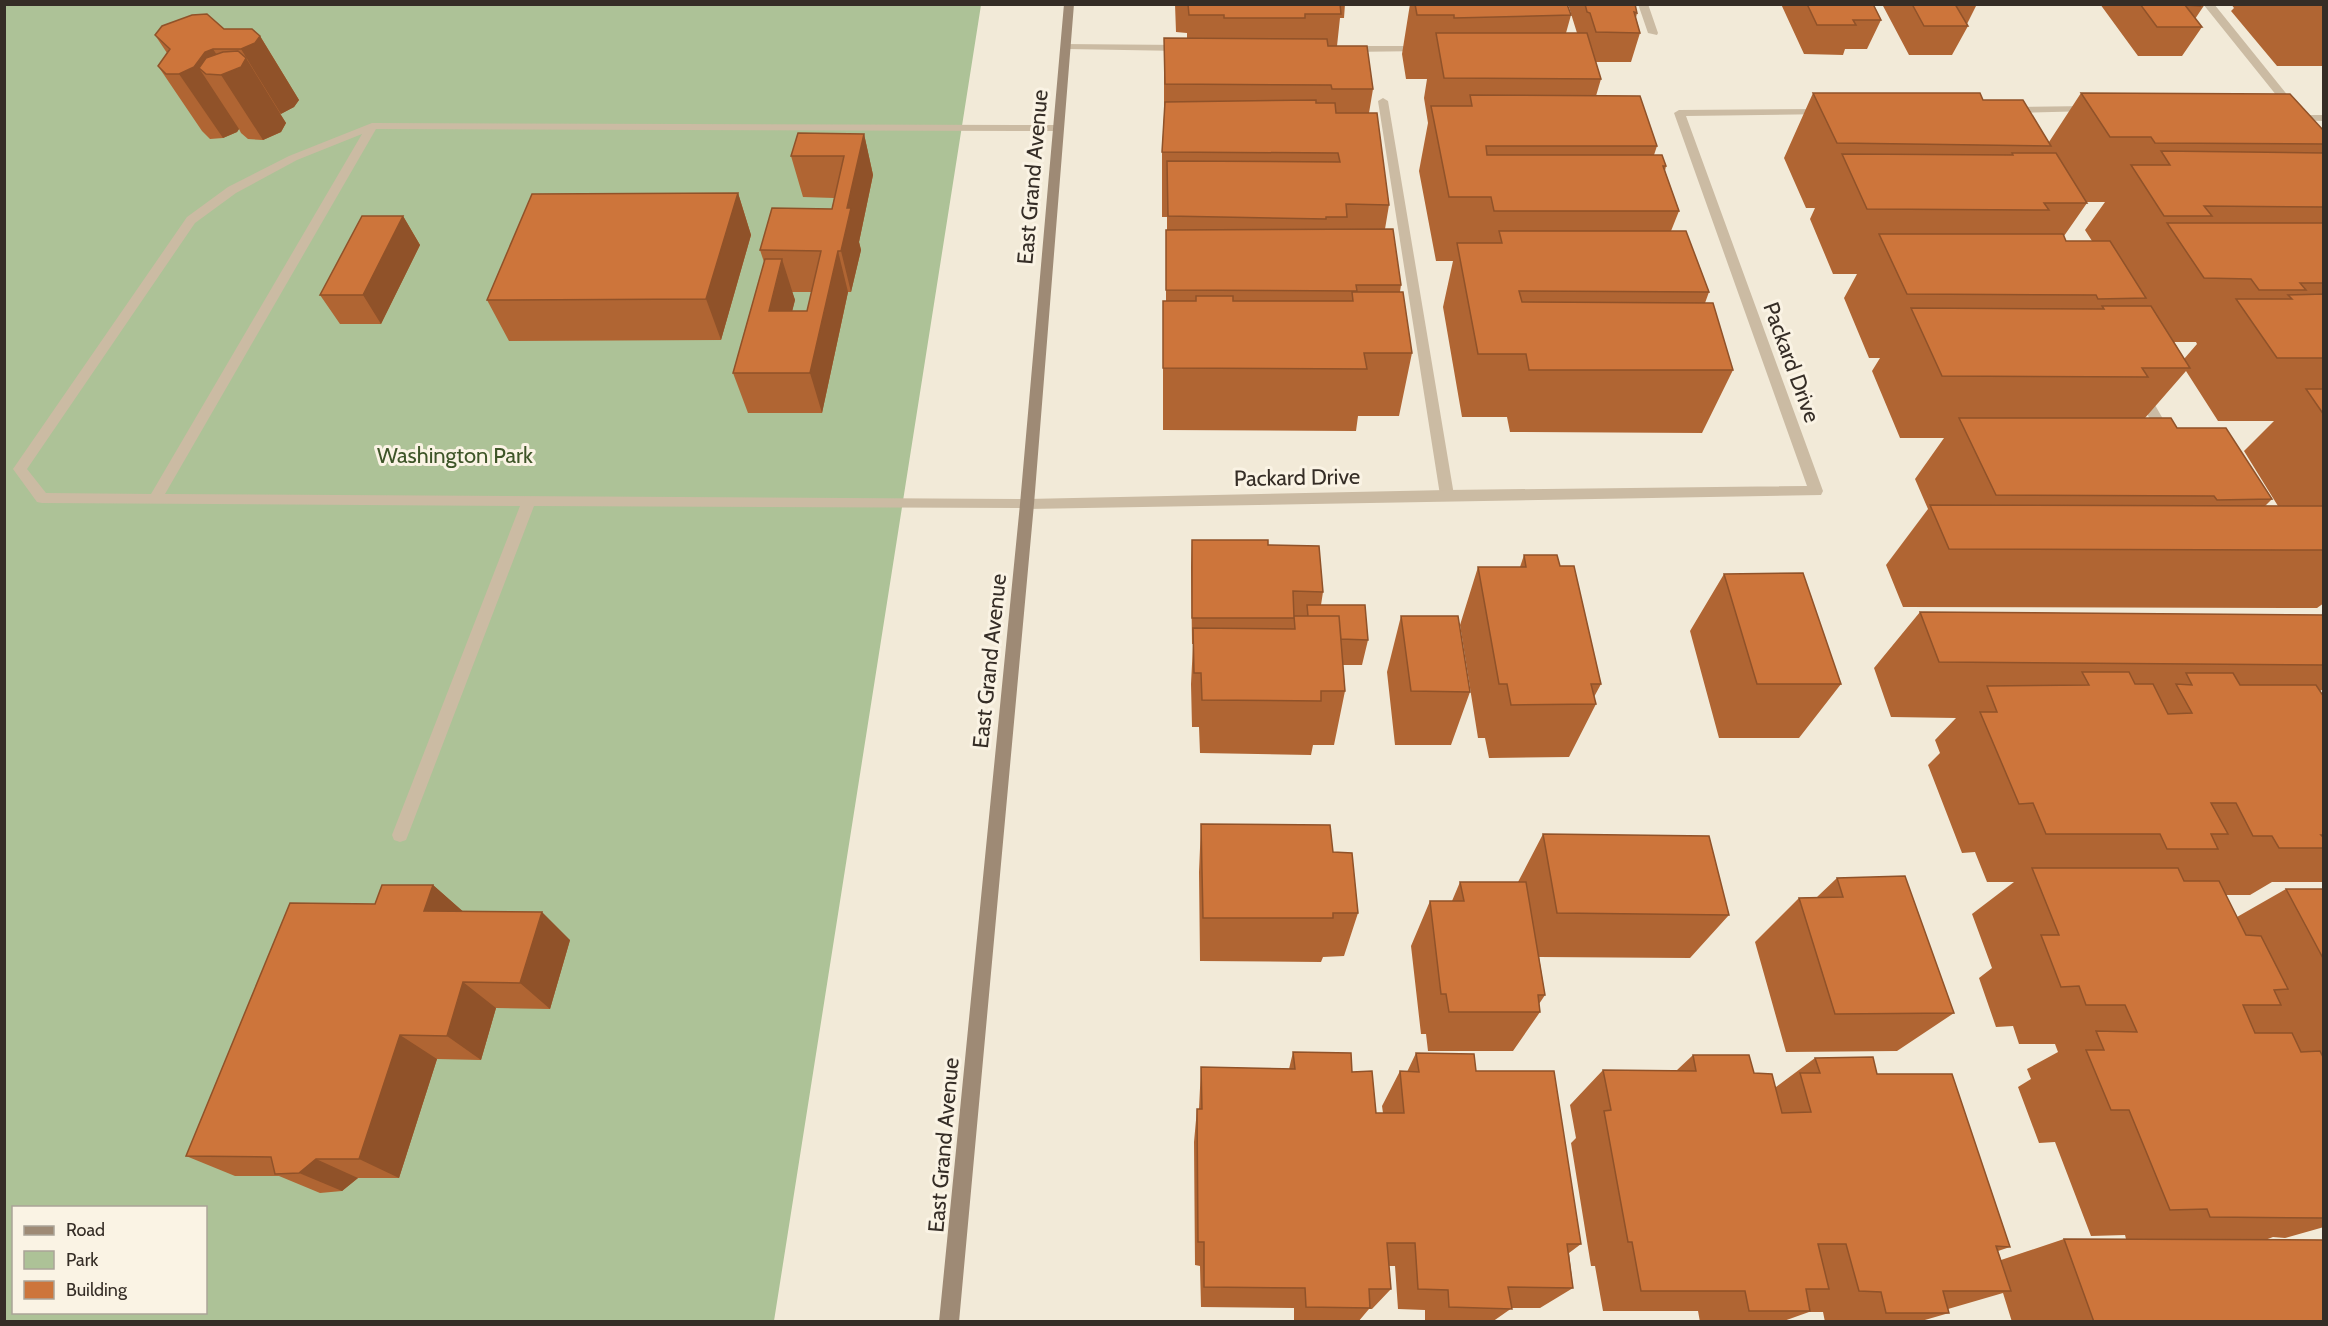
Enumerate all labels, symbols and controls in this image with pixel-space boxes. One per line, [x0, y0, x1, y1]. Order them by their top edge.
street label: East Grand Avenue [1011, 88, 1054, 266]
street label: Packard Drive [1757, 298, 1826, 426]
park label: Washington Park [377, 442, 533, 469]
street label: Packard Drive [1234, 463, 1360, 492]
street label: East Grand Avenue [967, 572, 1012, 750]
street label: East Grand Avenue [922, 1056, 965, 1234]
legend [12, 1206, 207, 1314]
text: Road [66, 1219, 105, 1241]
text: Park [66, 1249, 99, 1271]
text: Building [66, 1279, 128, 1301]

